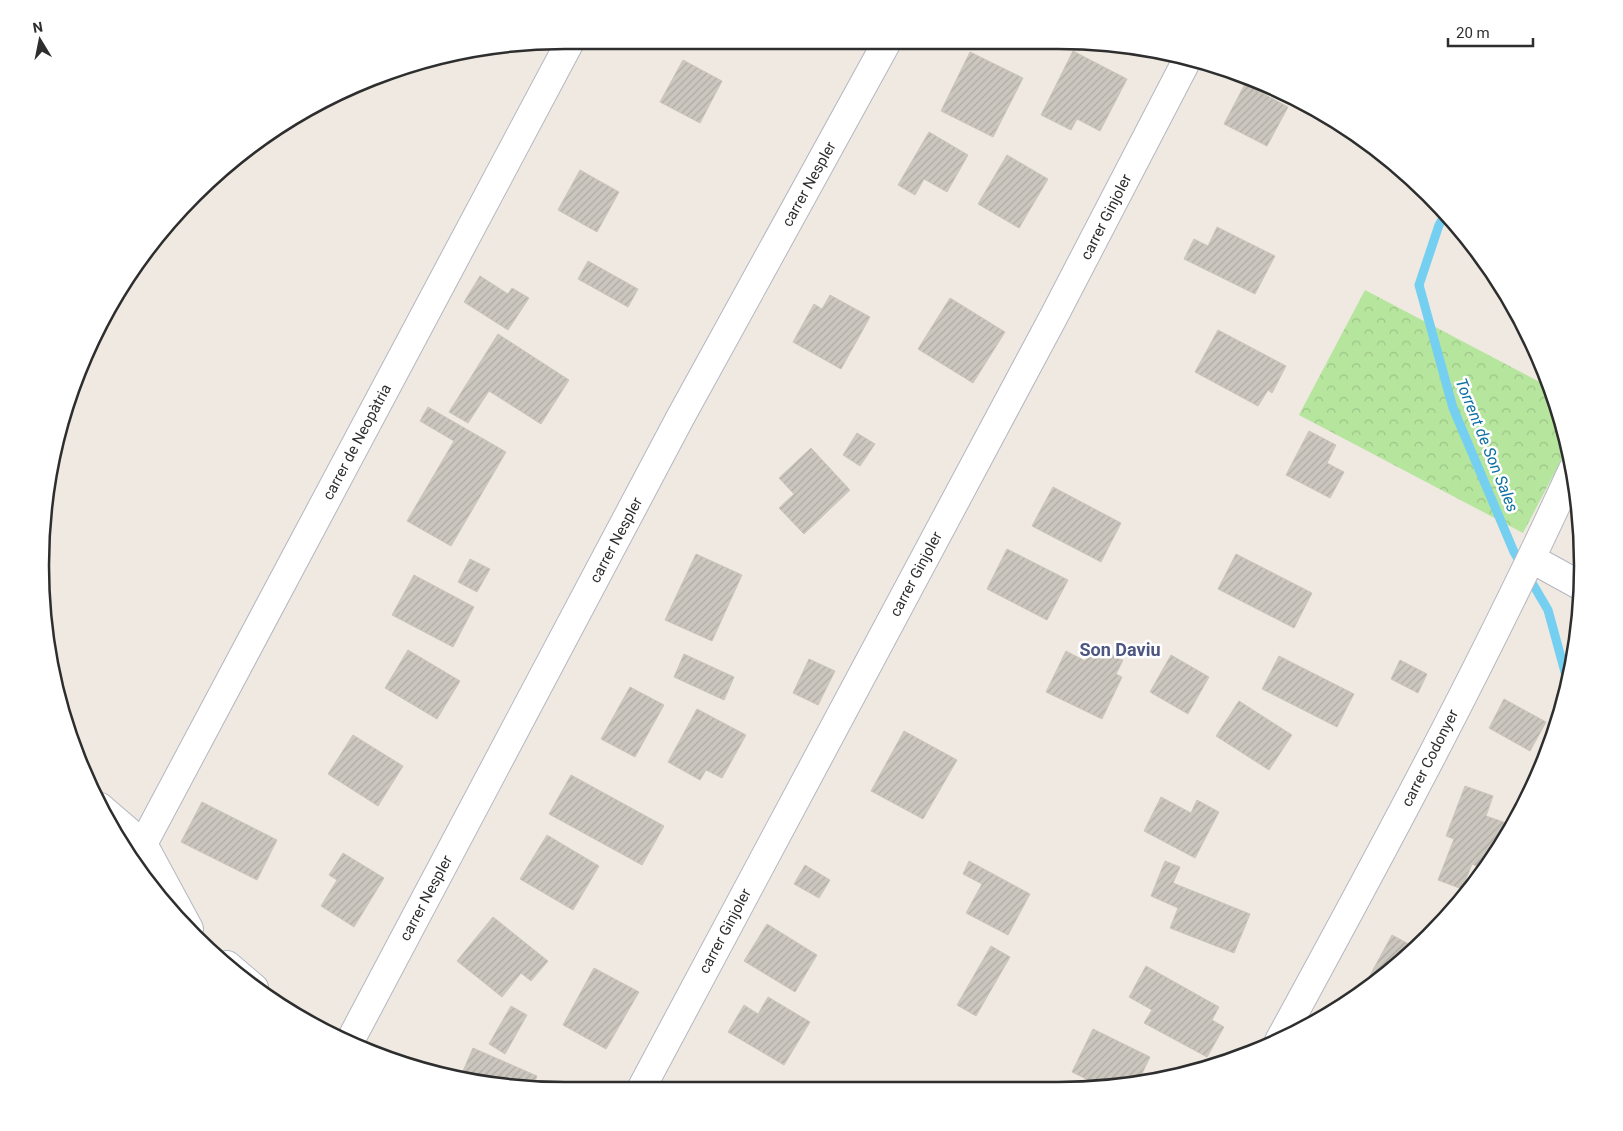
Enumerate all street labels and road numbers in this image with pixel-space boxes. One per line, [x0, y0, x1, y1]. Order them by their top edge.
street label: carrer Nespler [778, 138, 840, 230]
street label: carrer Ginjoler [1077, 171, 1135, 263]
street label: carrer de Neopàtria [319, 381, 395, 503]
street label: carrer Nespler [586, 494, 646, 586]
street label: carrer Ginjoler [886, 528, 946, 620]
street label: carrer Codonyer [1398, 706, 1462, 810]
street label: carrer Nespler [396, 852, 456, 944]
street label: carrer Ginjoler [695, 885, 755, 977]

